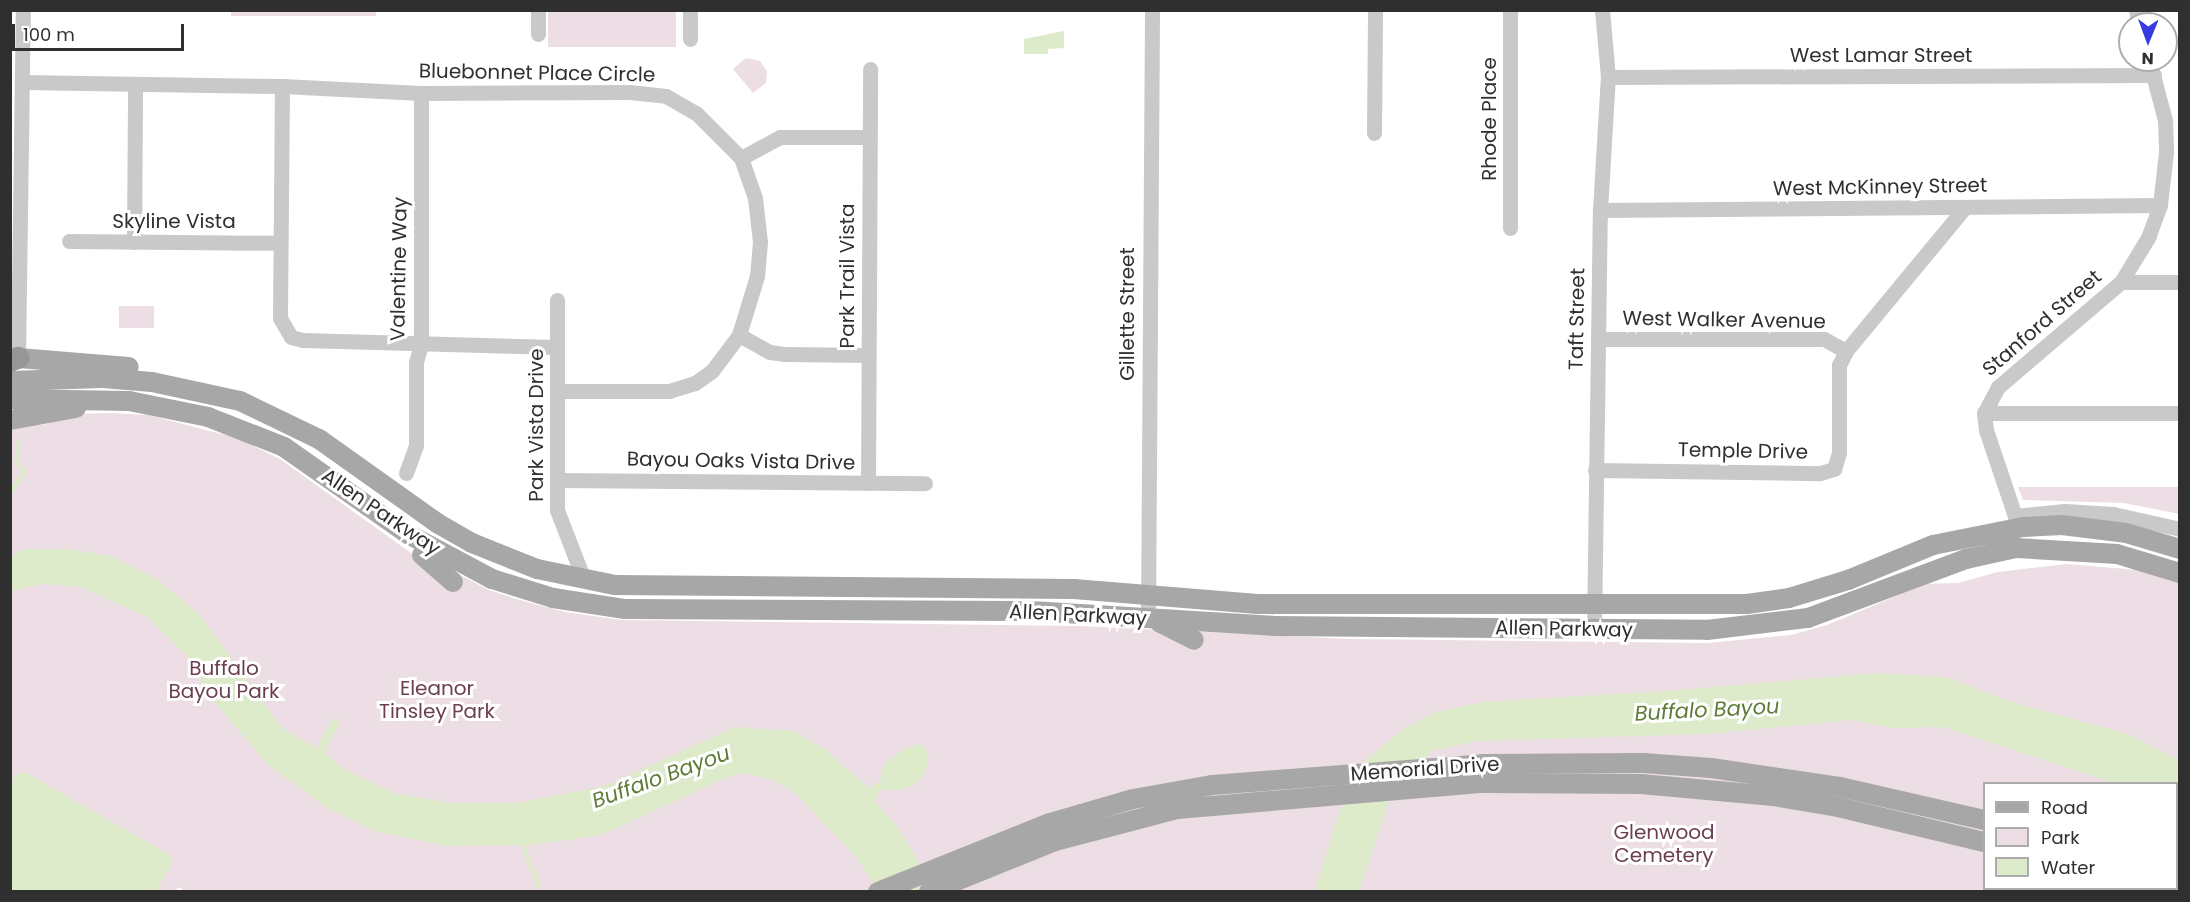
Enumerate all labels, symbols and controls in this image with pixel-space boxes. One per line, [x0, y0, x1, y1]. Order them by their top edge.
scale bar [15, 12, 188, 50]
north arrow [2118, 12, 2178, 72]
text: 100 m [23, 22, 75, 47]
street label: West Lamar Street [1790, 43, 1972, 67]
text: N [2141, 47, 2154, 70]
street label: Rhode Place [1477, 57, 1501, 181]
street label: Bluebonnet Place Circle [419, 59, 655, 87]
street label: West McKinney Street [1773, 173, 1987, 201]
street label: Valentine Way [386, 197, 412, 341]
street label: Park Trail Vista [835, 204, 859, 348]
street label: Skyline Vista [112, 209, 236, 233]
street label: Gillette Street [1115, 247, 1139, 381]
street label: Stanford Street [1978, 265, 2106, 381]
street label: Taft Street [1564, 268, 1590, 370]
street label: West Walker Avenue [1622, 306, 1826, 334]
street label: Park Vista Drive [524, 348, 548, 502]
street label: Temple Drive [1678, 438, 1808, 464]
street label: Bayou Oaks Vista Drive [627, 447, 855, 475]
street label: Allen Parkway [317, 463, 445, 561]
street label: Allen Parkway [1009, 599, 1147, 631]
street label: Allen Parkway [1495, 616, 1633, 642]
park label: Buffalo Bayou Park [169, 656, 279, 703]
park label: Eleanor Tinsley Park [379, 677, 495, 724]
water label: Buffalo Bayou [1634, 694, 1780, 726]
water label: Buffalo Bayou [589, 740, 733, 814]
street label: Memorial Drive [1350, 752, 1500, 786]
legend [1983, 782, 2178, 890]
text: Road [2041, 795, 2088, 820]
park label: Glenwood Cemetery [1613, 821, 1715, 868]
text: Park [2041, 825, 2080, 850]
text: Water [2041, 855, 2095, 880]

